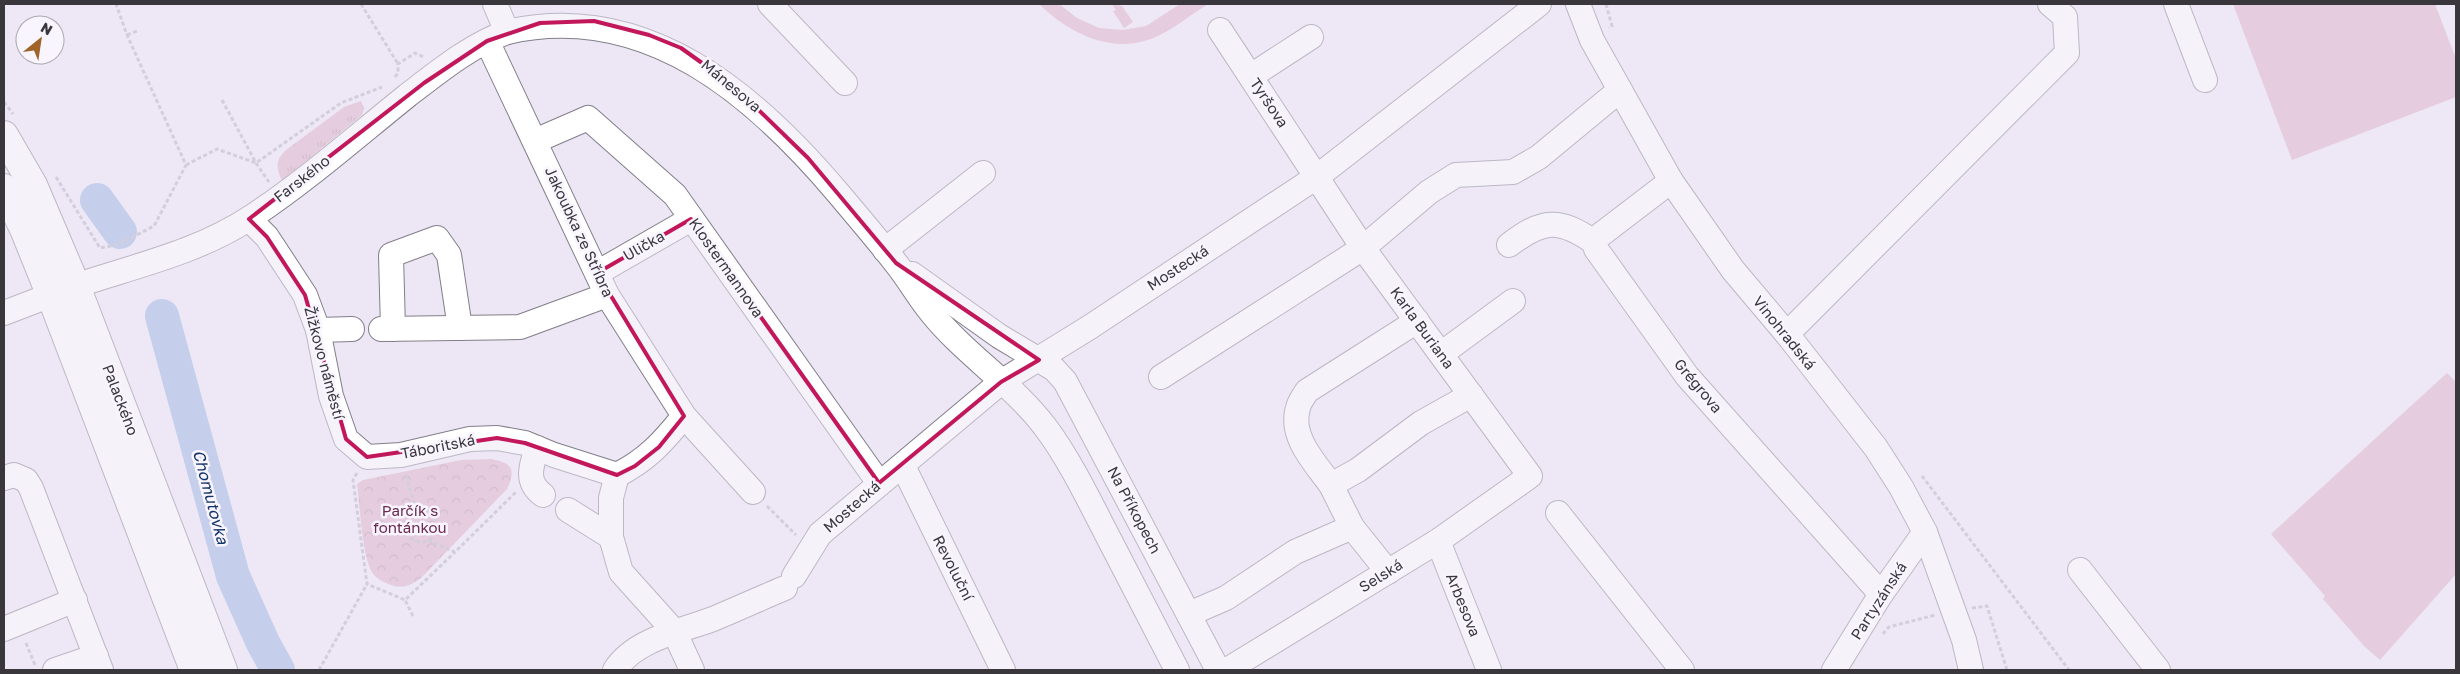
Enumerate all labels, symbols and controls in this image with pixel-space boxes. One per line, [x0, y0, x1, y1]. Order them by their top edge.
north arrow [15, 15, 65, 65]
text: N [38, 18, 56, 38]
street label: Mánesova [698, 55, 765, 115]
street label: Tyršova [1247, 74, 1293, 130]
street label: Farského [270, 151, 333, 206]
street label: Jakoubka ze Stříbra [542, 164, 618, 300]
street label: Klostermannova [686, 214, 768, 321]
street label: Ulička [620, 226, 667, 264]
street label: Mostecká [1143, 241, 1212, 294]
street label: Karla Buriana [1387, 283, 1459, 372]
street label: Vinohradská [1750, 292, 1820, 373]
street label: Žižkovo náměstí [301, 304, 349, 422]
street label: Grégrova [1671, 355, 1727, 416]
street label: Palackého [99, 362, 143, 438]
street label: Táboritská [399, 430, 476, 462]
water label: Chomutovka [189, 448, 233, 547]
street label: Na Příkopech [1104, 463, 1165, 556]
street label: Mostecká [819, 477, 883, 536]
park label: Parčík s fontánkou [373, 501, 447, 536]
street label: Revoluční [930, 532, 978, 604]
street label: Selská [1355, 555, 1406, 595]
street label: Partyzánská [1846, 558, 1910, 643]
street label: Arbesova [1443, 570, 1485, 639]

